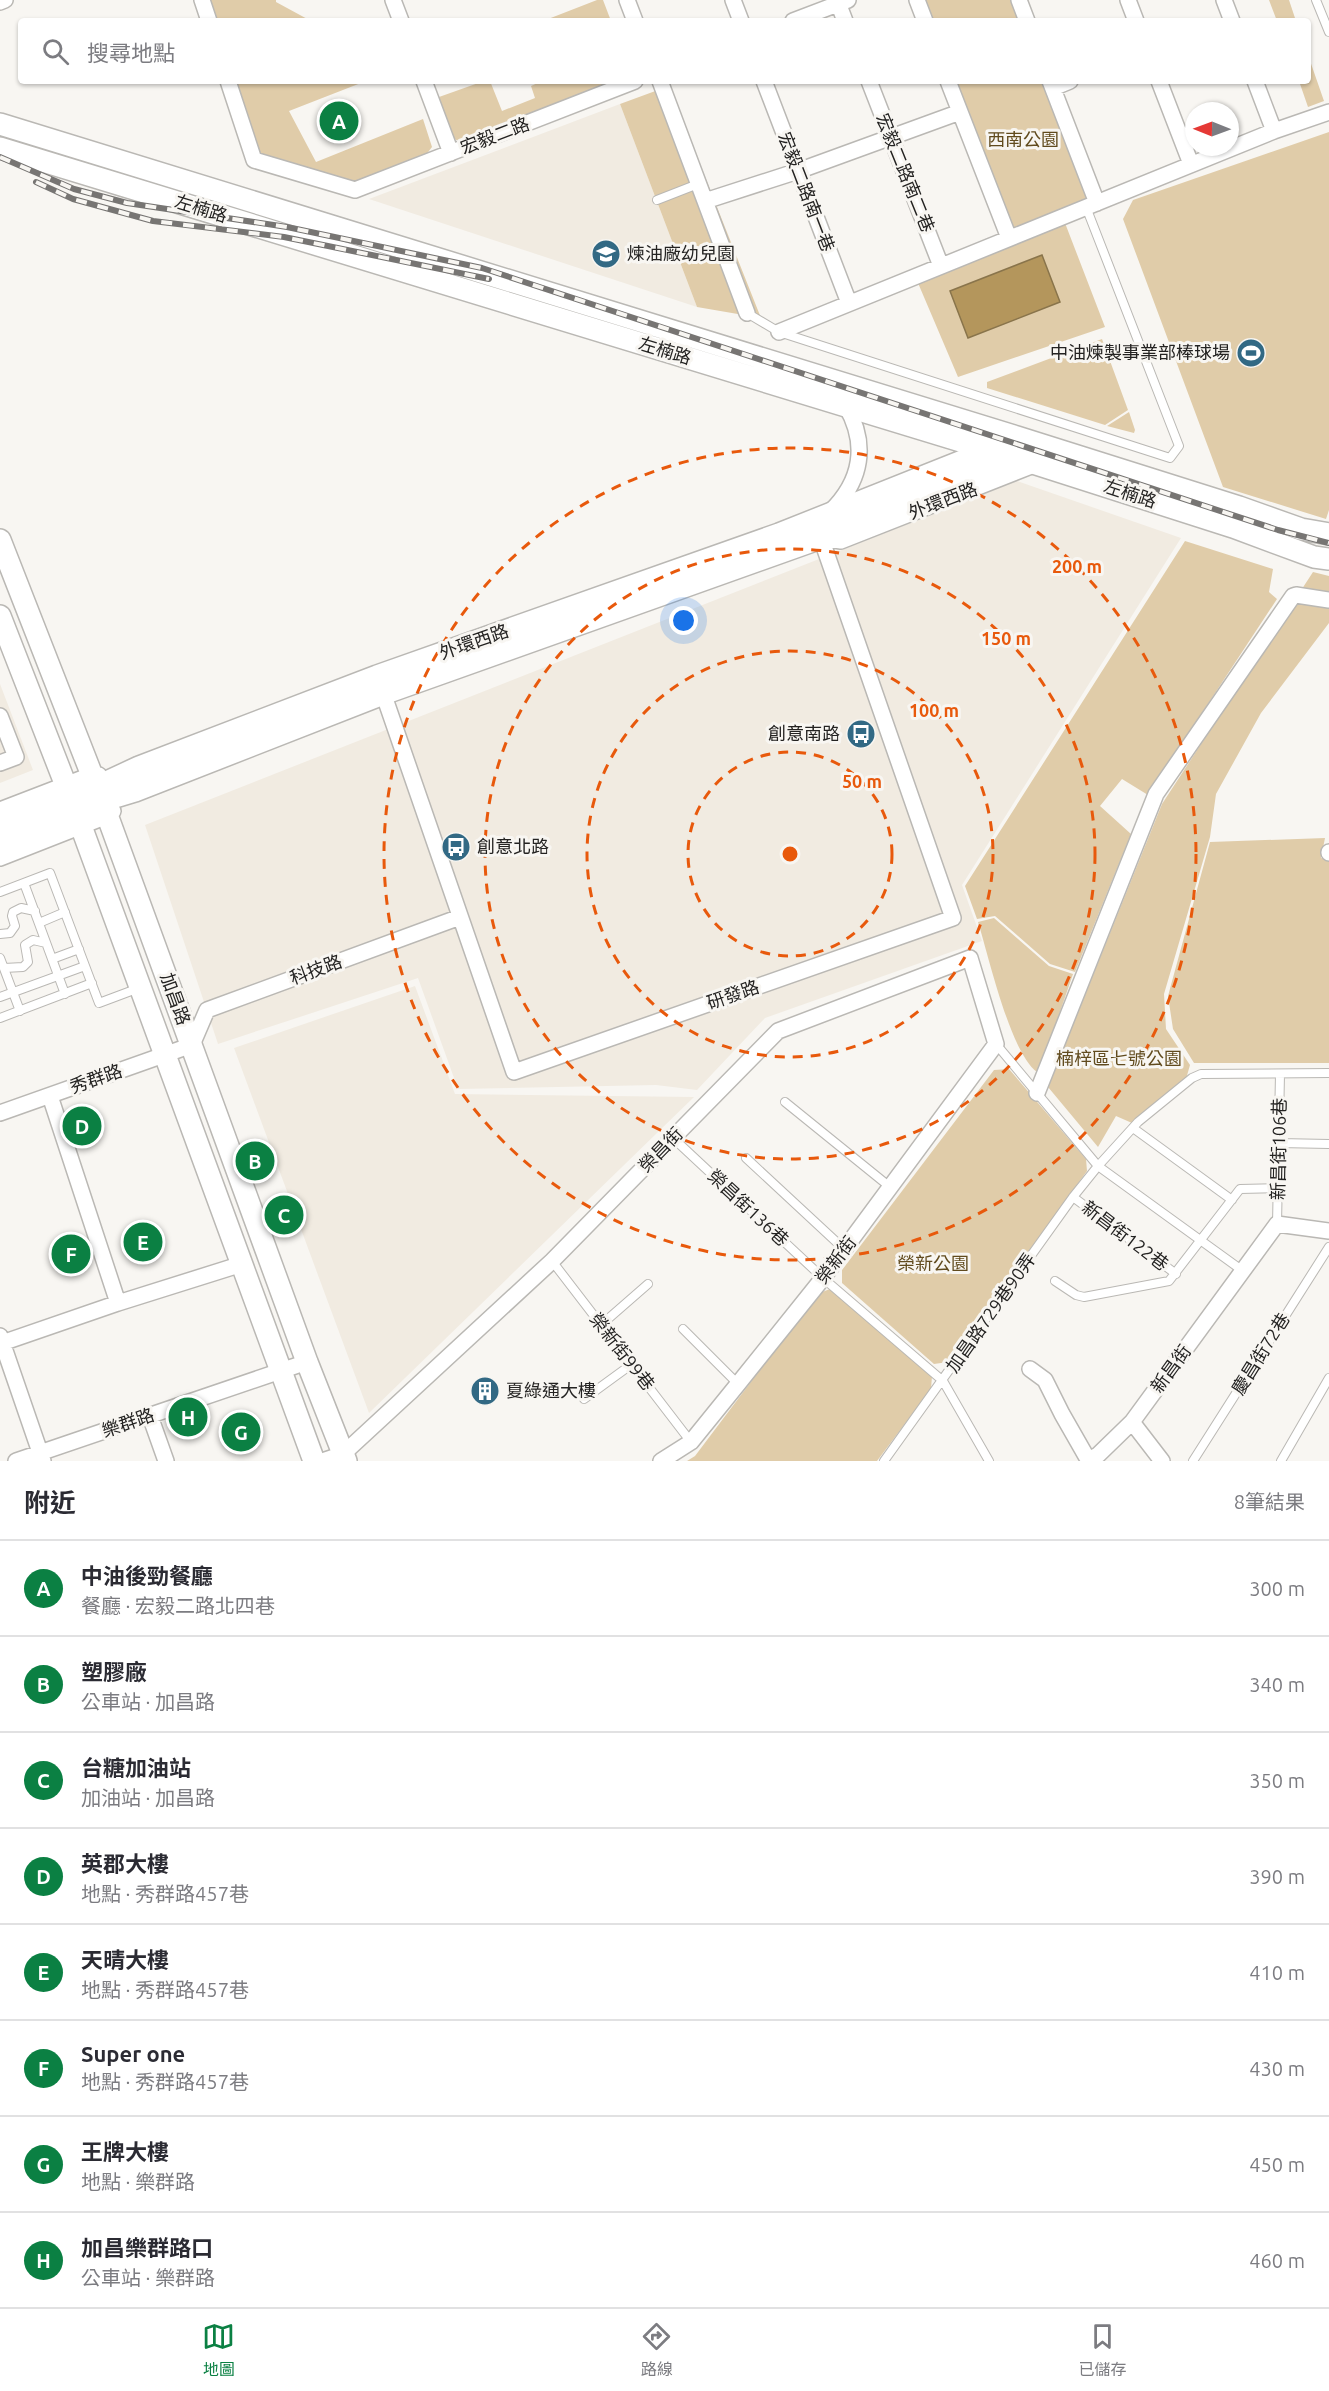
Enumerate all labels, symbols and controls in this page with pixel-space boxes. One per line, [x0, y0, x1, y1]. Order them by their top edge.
search box [18, 18, 1311, 84]
icon: search [39, 35, 72, 68]
text: 搜尋地點 [87, 40, 175, 65]
pin: A [320, 98, 358, 144]
north arrow [1185, 102, 1239, 156]
street label: 宏毅二路南二巷 [873, 110, 939, 235]
street label: 宏毅二路 [457, 113, 532, 157]
street label: 宏毅二路南一巷 [775, 129, 839, 254]
park label: 西南公園 [987, 129, 1059, 149]
street label: 左楠路 [173, 191, 230, 226]
school or university icon: 煉油廠幼兒園 [590, 238, 622, 270]
place label: 煉油廠幼兒園 [627, 243, 735, 263]
street label: 左楠路 [637, 333, 694, 368]
sports icon: 中油煉製事業部棒球場 [1235, 337, 1267, 369]
place label: 中油煉製事業部棒球場 [1050, 342, 1230, 362]
street label: 左楠路 [1102, 475, 1159, 511]
street label: 外環西路 [905, 478, 980, 522]
text: 200 m [1052, 556, 1102, 576]
your location [669, 606, 698, 635]
street label: 外環西路 [436, 620, 511, 662]
text: 150 m [981, 628, 1031, 648]
text: 100 m [909, 700, 959, 720]
bus stop icon: 創意南路 [845, 718, 877, 750]
place label: 創意南路 [768, 723, 840, 743]
text: 50 m [842, 771, 882, 791]
bus stop icon: 創意北路 [440, 831, 472, 863]
place label: 創意北路 [477, 836, 549, 856]
centre of rings [780, 844, 800, 864]
street label: 科技路 [287, 950, 344, 988]
street label: 加昌路 [157, 970, 195, 1027]
street label: 研發路 [704, 976, 761, 1012]
park label: 楠梓區七號公園 [1056, 1048, 1182, 1068]
street label: 秀群路 [67, 1060, 124, 1096]
street label: 新昌街106巷 [1267, 1098, 1289, 1200]
pin: D [62, 1104, 101, 1148]
street label: 榮昌街 [634, 1123, 686, 1176]
pin: B [236, 1138, 274, 1184]
street label: 榮昌街136巷 [704, 1165, 793, 1250]
pin: C [264, 1192, 304, 1238]
street label: 新昌街122巷 [1079, 1196, 1173, 1274]
pin: E [124, 1220, 162, 1264]
pin: F [52, 1232, 90, 1276]
street label: 榮新街 [811, 1232, 859, 1287]
street label: 加昌路729巷90弄 [942, 1249, 1039, 1376]
park label: 榮新公園 [897, 1253, 969, 1273]
street label: 榮新街99巷 [586, 1309, 659, 1394]
street label: 慶昌街72巷 [1227, 1309, 1293, 1398]
street label: 新昌街 [1146, 1341, 1194, 1396]
building icon: 夏綠通大樓 [469, 1375, 501, 1407]
place label: 夏綠通大樓 [506, 1380, 596, 1400]
pin: H [168, 1394, 207, 1440]
street label: 樂群路 [99, 1404, 156, 1440]
pin: G [222, 1410, 260, 1454]
text: 附近 [24, 1488, 76, 1517]
text: 8筆結果 [1234, 1490, 1305, 1513]
text: 中油後勁餐廳 [81, 1563, 213, 1588]
text: A [36, 1577, 51, 1600]
text: 300 m [1249, 1577, 1305, 1600]
text: 餐廳 · 宏毅二路北四巷 [81, 1594, 275, 1617]
text: 塑膠廠 [81, 1659, 147, 1684]
text: B [37, 1673, 50, 1696]
text: 340 m [1249, 1673, 1305, 1696]
text: 公車站 · 加昌路 [81, 1690, 215, 1713]
text: 台糖加油站 [81, 1755, 191, 1780]
text: C [37, 1769, 50, 1792]
text: 350 m [1249, 1769, 1305, 1792]
text: 加油站 · 加昌路 [81, 1786, 215, 1809]
text: 英郡大樓 [81, 1851, 169, 1876]
text: D [36, 1865, 51, 1888]
text: 390 m [1249, 1865, 1305, 1888]
text: 地點 · 秀群路457巷 [81, 1882, 249, 1905]
text: 天晴大樓 [81, 1947, 169, 1972]
text: E [38, 1961, 49, 1984]
text: 410 m [1249, 1961, 1305, 1984]
text: 地點 · 秀群路457巷 [81, 1978, 249, 2001]
text: Super one [81, 2041, 185, 2066]
text: F [38, 2057, 49, 2080]
text: 430 m [1249, 2057, 1305, 2080]
text: 地點 · 秀群路457巷 [81, 2070, 249, 2093]
text: 王牌大樓 [81, 2139, 169, 2164]
text: G [37, 2153, 50, 2176]
text: 450 m [1249, 2153, 1305, 2176]
text: 地點 · 樂群路 [81, 2170, 195, 2193]
text: 加昌樂群路口 [81, 2235, 213, 2260]
text: H [36, 2249, 51, 2272]
text: 460 m [1249, 2249, 1305, 2272]
text: 公車站 · 樂群路 [81, 2266, 215, 2289]
tab: 地圖 [202, 2320, 235, 2380]
tab: 路線 [640, 2320, 673, 2380]
tab: 已儲存 [1078, 2320, 1126, 2380]

